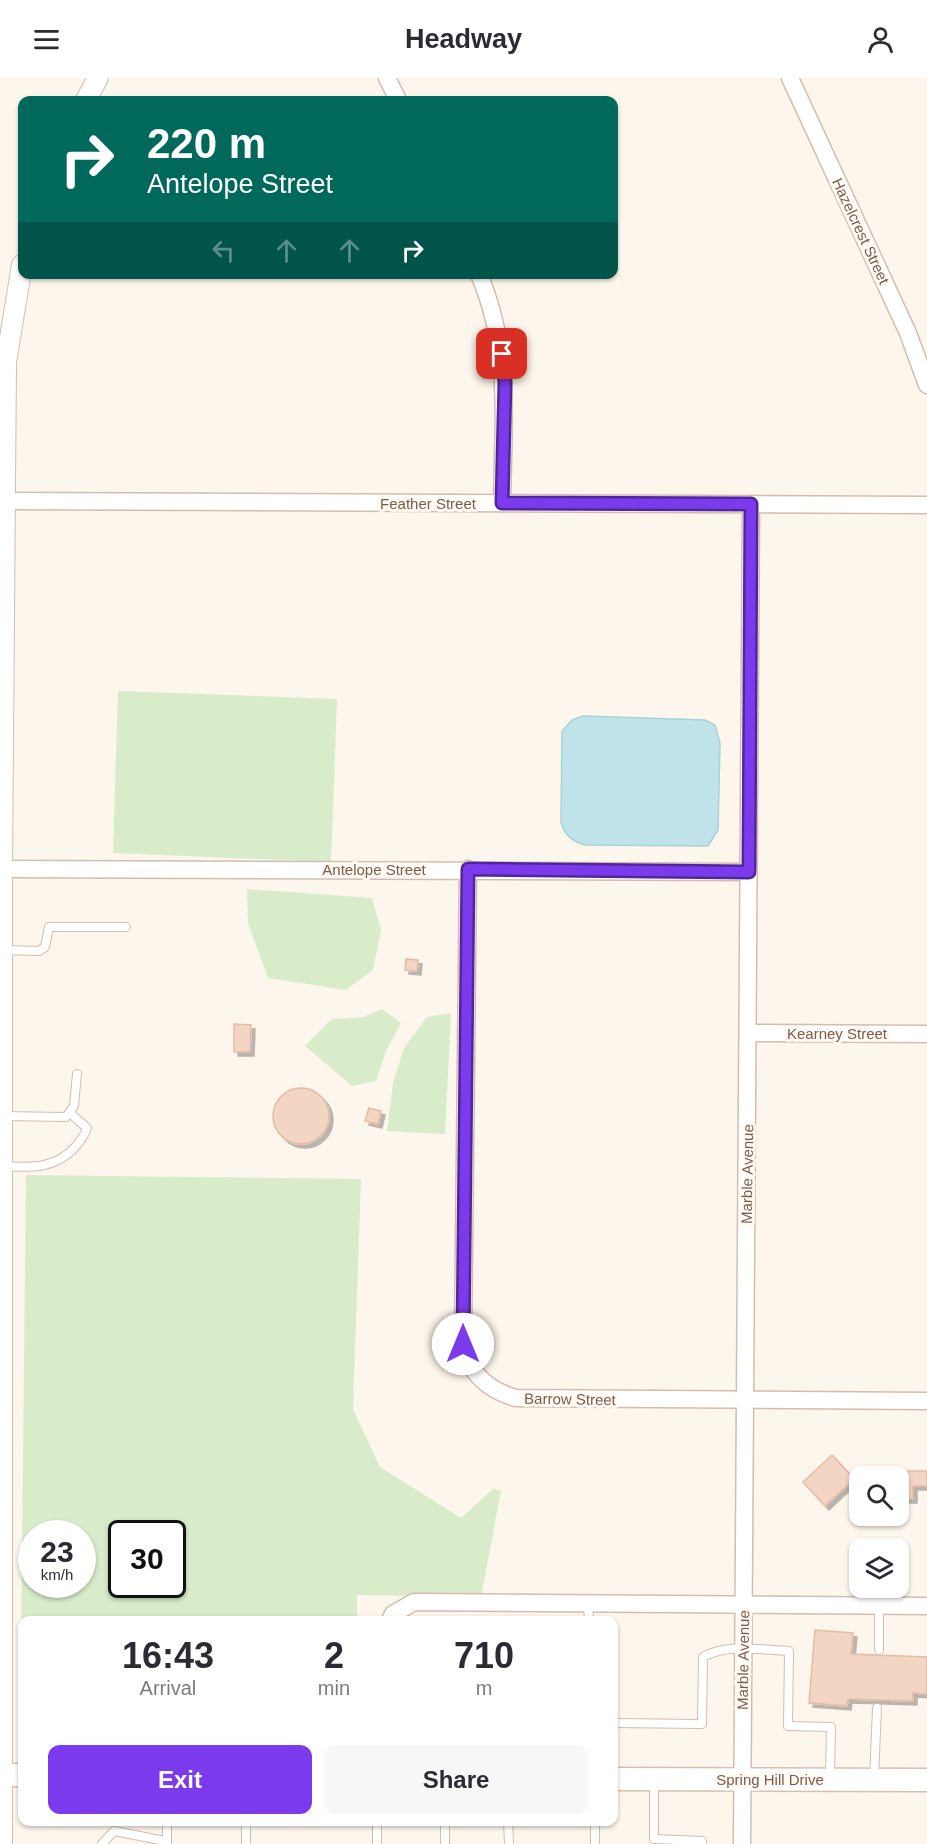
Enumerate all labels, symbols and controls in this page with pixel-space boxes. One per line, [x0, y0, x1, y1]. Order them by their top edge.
icon: menu [30, 23, 63, 56]
icon: person [864, 23, 897, 56]
text: Headway [405, 24, 522, 54]
icon: right [48, 120, 126, 198]
text: 220 m [147, 120, 266, 167]
text: Antelope Street [147, 169, 333, 199]
street label: Hazelcrest Street [829, 175, 893, 287]
icon: left [207, 234, 240, 267]
icon: ahead [270, 234, 303, 267]
icon: ahead [333, 234, 366, 267]
icon: right [396, 234, 429, 267]
pin [476, 328, 527, 379]
icon: arrive [485, 337, 518, 370]
street label: Feather Street [380, 495, 477, 512]
street label: Antelope Street [322, 861, 427, 878]
street label: Kearney Street [787, 1025, 888, 1042]
street label: Marble Avenue [738, 1124, 756, 1224]
position arrow [431, 1312, 495, 1376]
street label: Barrow Street [524, 1390, 617, 1408]
map controls [849, 1466, 909, 1598]
button: search [849, 1466, 909, 1526]
speed limit sign: 30 [108, 1520, 186, 1598]
text: 23 [40, 1535, 74, 1568]
button: layers [849, 1538, 909, 1598]
text: km/h [41, 1566, 73, 1583]
street label: Marble Avenue [734, 1610, 752, 1710]
text: 16:43 [122, 1635, 214, 1676]
text: 2 [324, 1635, 344, 1676]
text: 710 [454, 1635, 514, 1676]
text: Arrival [140, 1677, 196, 1699]
text: min [318, 1677, 350, 1699]
text: m [476, 1677, 492, 1699]
button: Exit [48, 1745, 312, 1814]
button: Share [324, 1745, 588, 1814]
street label: Spring Hill Drive [716, 1771, 824, 1788]

